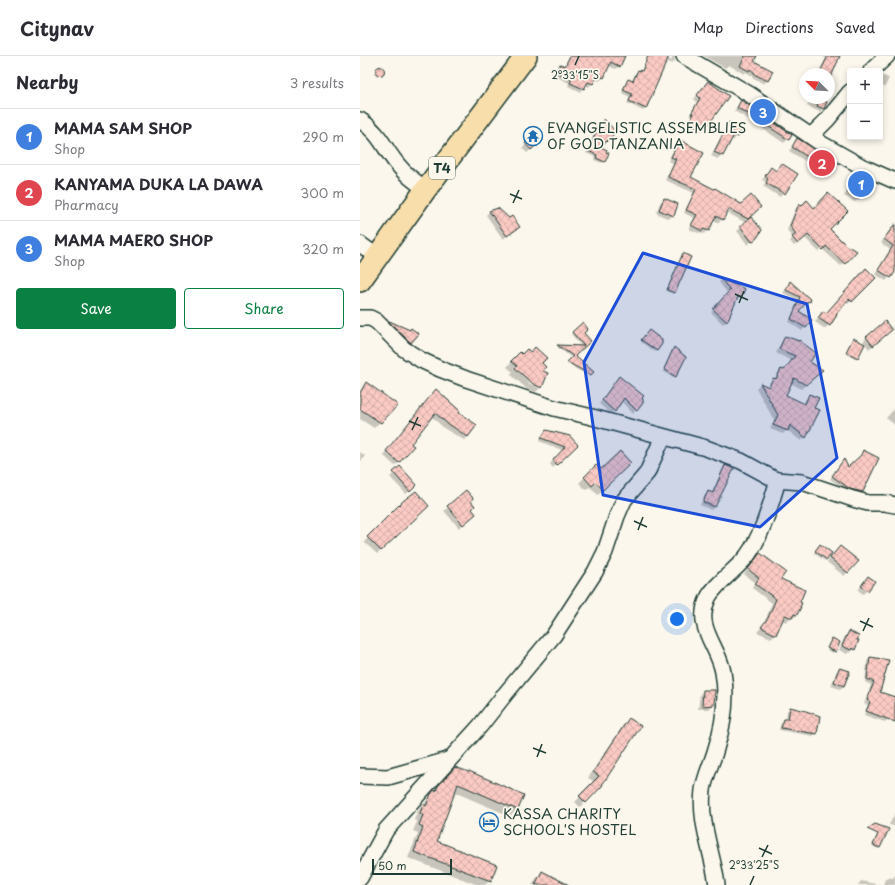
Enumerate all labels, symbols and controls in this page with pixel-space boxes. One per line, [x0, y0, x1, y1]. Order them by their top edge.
text: Citynav [20, 14, 94, 42]
text: Map [693, 17, 723, 38]
text: Directions [745, 17, 813, 38]
text: Saved [835, 17, 875, 38]
text: 2°33'15"S [551, 67, 599, 82]
north arrow [799, 68, 835, 104]
map controls [847, 68, 883, 140]
button: + [847, 68, 883, 104]
text: Nearby [16, 69, 78, 95]
text: 3 results [290, 73, 344, 92]
pin: 3 [750, 97, 776, 127]
button: − [847, 104, 883, 140]
text: MAMA SAM SHOP [54, 116, 192, 139]
place label: EVANGELISTIC ASSEMBLIES OF GOD TANZANIA [547, 117, 747, 154]
temple icon: EVANGELISTIC ASSEMBLIES OF GOD TANZANIA [522, 125, 544, 147]
text: 1 [26, 127, 32, 146]
text: 290 m [303, 127, 344, 146]
text: Shop [54, 139, 85, 158]
pin: 2 [809, 148, 835, 178]
road number: T4 [429, 157, 455, 179]
pin: 1 [848, 169, 874, 199]
text: KANYAMA DUKA LA DAWA [54, 172, 263, 195]
text: 2 [24, 183, 34, 202]
text: 300 m [300, 183, 344, 202]
text: Pharmacy [54, 195, 119, 214]
text: MAMA MAERO SHOP [54, 228, 213, 251]
text: 3 [25, 239, 33, 258]
text: 320 m [302, 239, 344, 258]
text: Shop [54, 251, 85, 270]
button: Save [16, 288, 176, 329]
button: Share [184, 288, 344, 329]
your location [667, 609, 687, 629]
place label: KASSA CHARITY SCHOOL'S HOSTEL [503, 803, 637, 840]
hotel icon: KASSA CHARITY SCHOOL'S HOSTEL [478, 811, 500, 833]
scale bar [372, 857, 452, 876]
text: 50 m [378, 857, 407, 874]
text: 2°33'25"S [729, 857, 779, 872]

